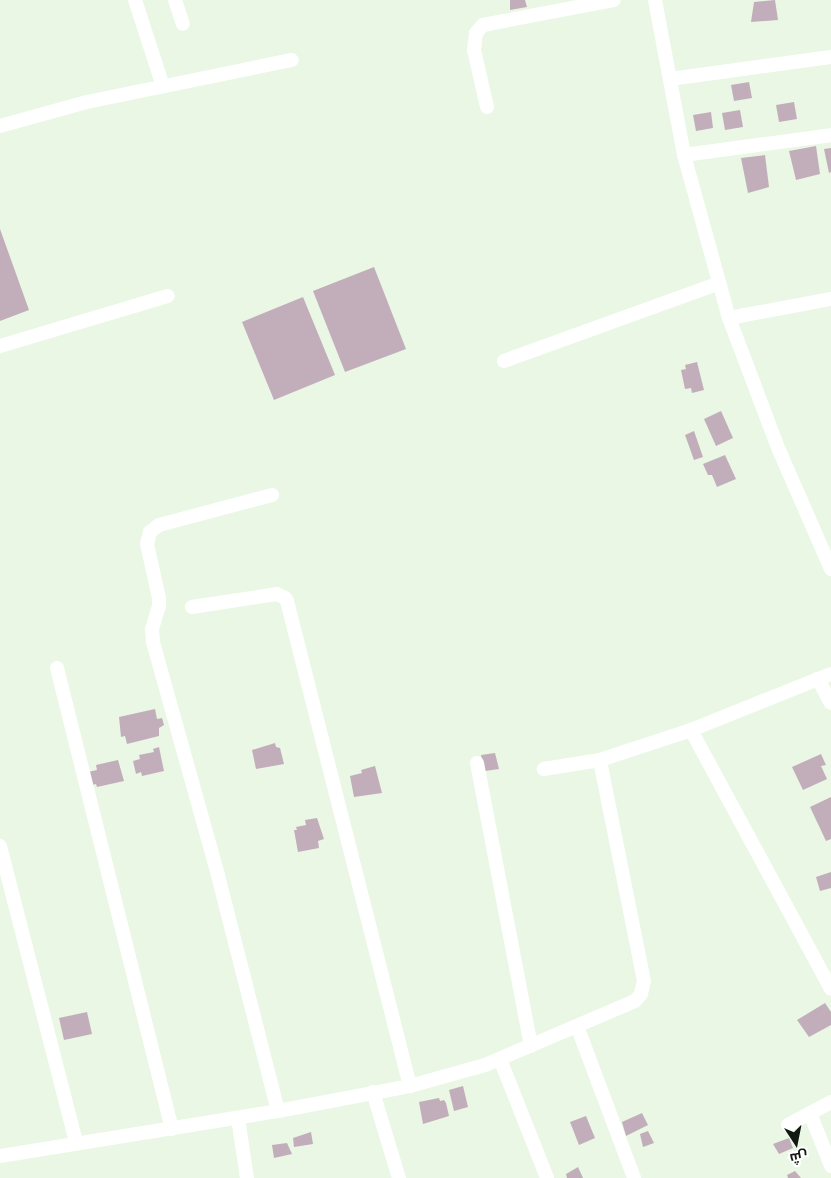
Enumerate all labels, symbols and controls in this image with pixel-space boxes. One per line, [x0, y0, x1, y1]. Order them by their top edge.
north arrow [771, 1118, 821, 1168]
text: ش [788, 1147, 809, 1168]

